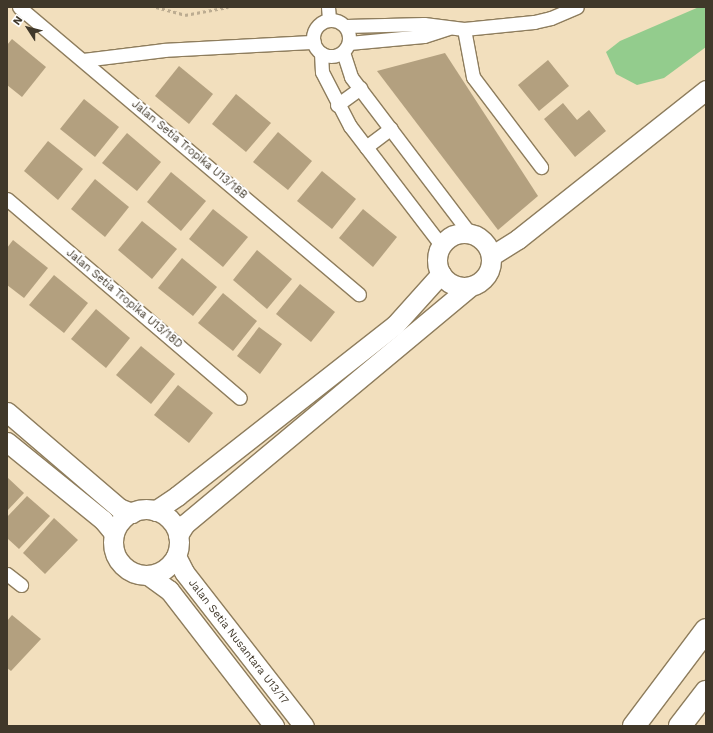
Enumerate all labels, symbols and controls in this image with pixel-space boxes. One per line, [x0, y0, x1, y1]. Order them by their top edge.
north arrow [8, 8, 48, 48]
text: N [10, 14, 26, 28]
street label: Jalan Setia Tropika U13/18B [128, 98, 250, 202]
street label: Jalan Setia Tropika U13/18D [63, 246, 185, 352]
street label: Jalan Setia Nusantara U13/17 [185, 577, 291, 707]

